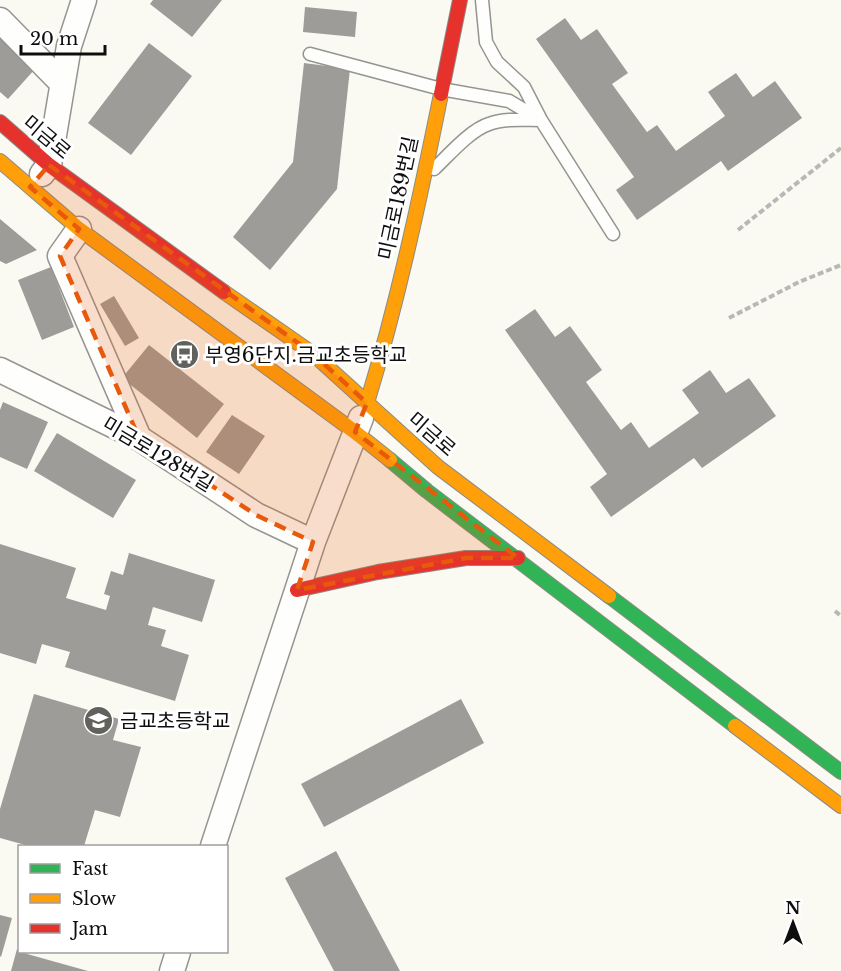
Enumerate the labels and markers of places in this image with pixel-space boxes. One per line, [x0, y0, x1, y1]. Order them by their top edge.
bus stop icon: 부영6단지.금교초등학교 [168, 339, 200, 371]
place label: 부영6단지.금교초등학교 [205, 343, 407, 367]
school or university icon: 금교초등학교 [83, 705, 115, 737]
place label: 금교초등학교 [120, 709, 230, 733]

